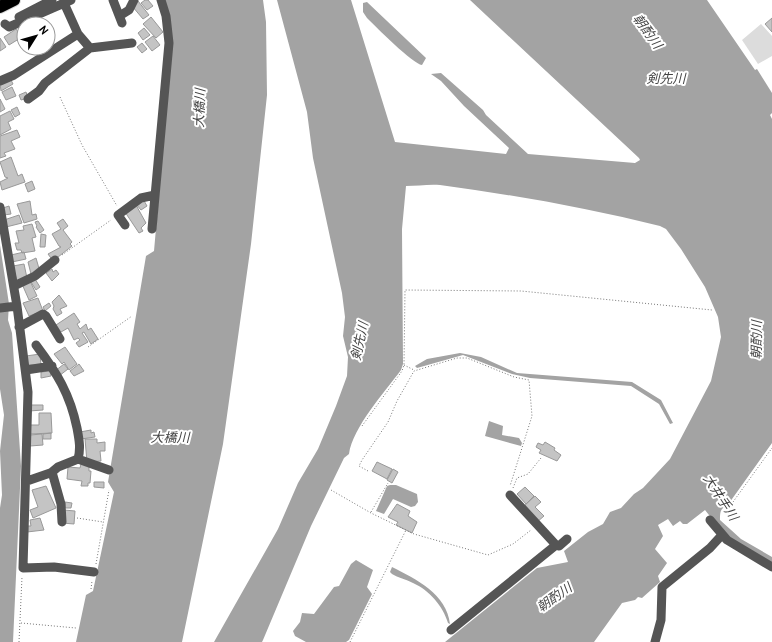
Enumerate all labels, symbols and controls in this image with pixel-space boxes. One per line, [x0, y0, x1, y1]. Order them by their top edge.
water label: 朝酌川 [629, 11, 667, 54]
north arrow [16, 16, 56, 56]
text: N [36, 23, 52, 37]
water label: 剣先川 [646, 70, 687, 87]
water label: 大橋川 [190, 86, 209, 128]
water label: 剣先川 [347, 318, 372, 362]
water label: 朝酌川 [748, 318, 765, 360]
water label: 大橋川 [150, 429, 191, 446]
water label: 大井手川 [699, 471, 743, 525]
water label: 朝酌川 [533, 578, 577, 616]

